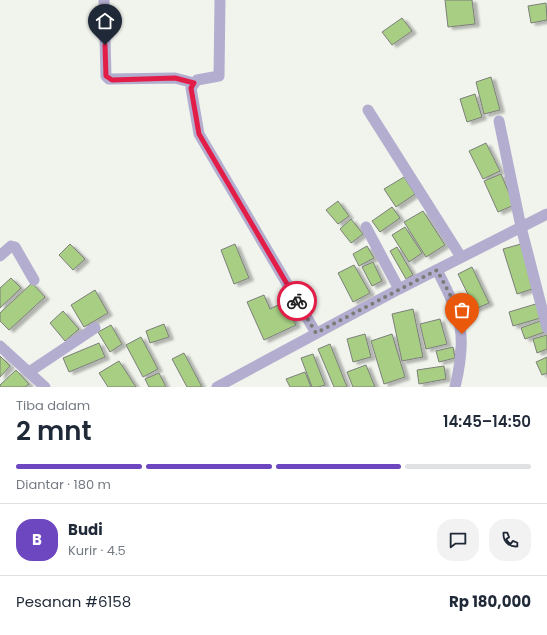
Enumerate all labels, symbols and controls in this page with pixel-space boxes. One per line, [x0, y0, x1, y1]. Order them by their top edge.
pin [88, 4, 122, 45]
icon: home [94, 10, 116, 32]
courier [277, 281, 317, 321]
icon: bike [286, 290, 308, 312]
pin [445, 293, 479, 334]
icon: bag [451, 299, 473, 321]
text: Tiba dalam [16, 396, 90, 415]
text: 14:45–14:50 [443, 411, 531, 432]
text: 2 mnt [16, 413, 92, 449]
text: Diantar · 180 m [16, 475, 111, 494]
text: Budi [68, 519, 103, 540]
button: chat [437, 519, 479, 561]
button: phone [489, 519, 531, 561]
text: B [32, 529, 42, 550]
text: Kurir · 4.5 [68, 541, 126, 560]
text: Pesanan #6158 [16, 591, 131, 612]
text: Rp 180,000 [449, 591, 531, 612]

